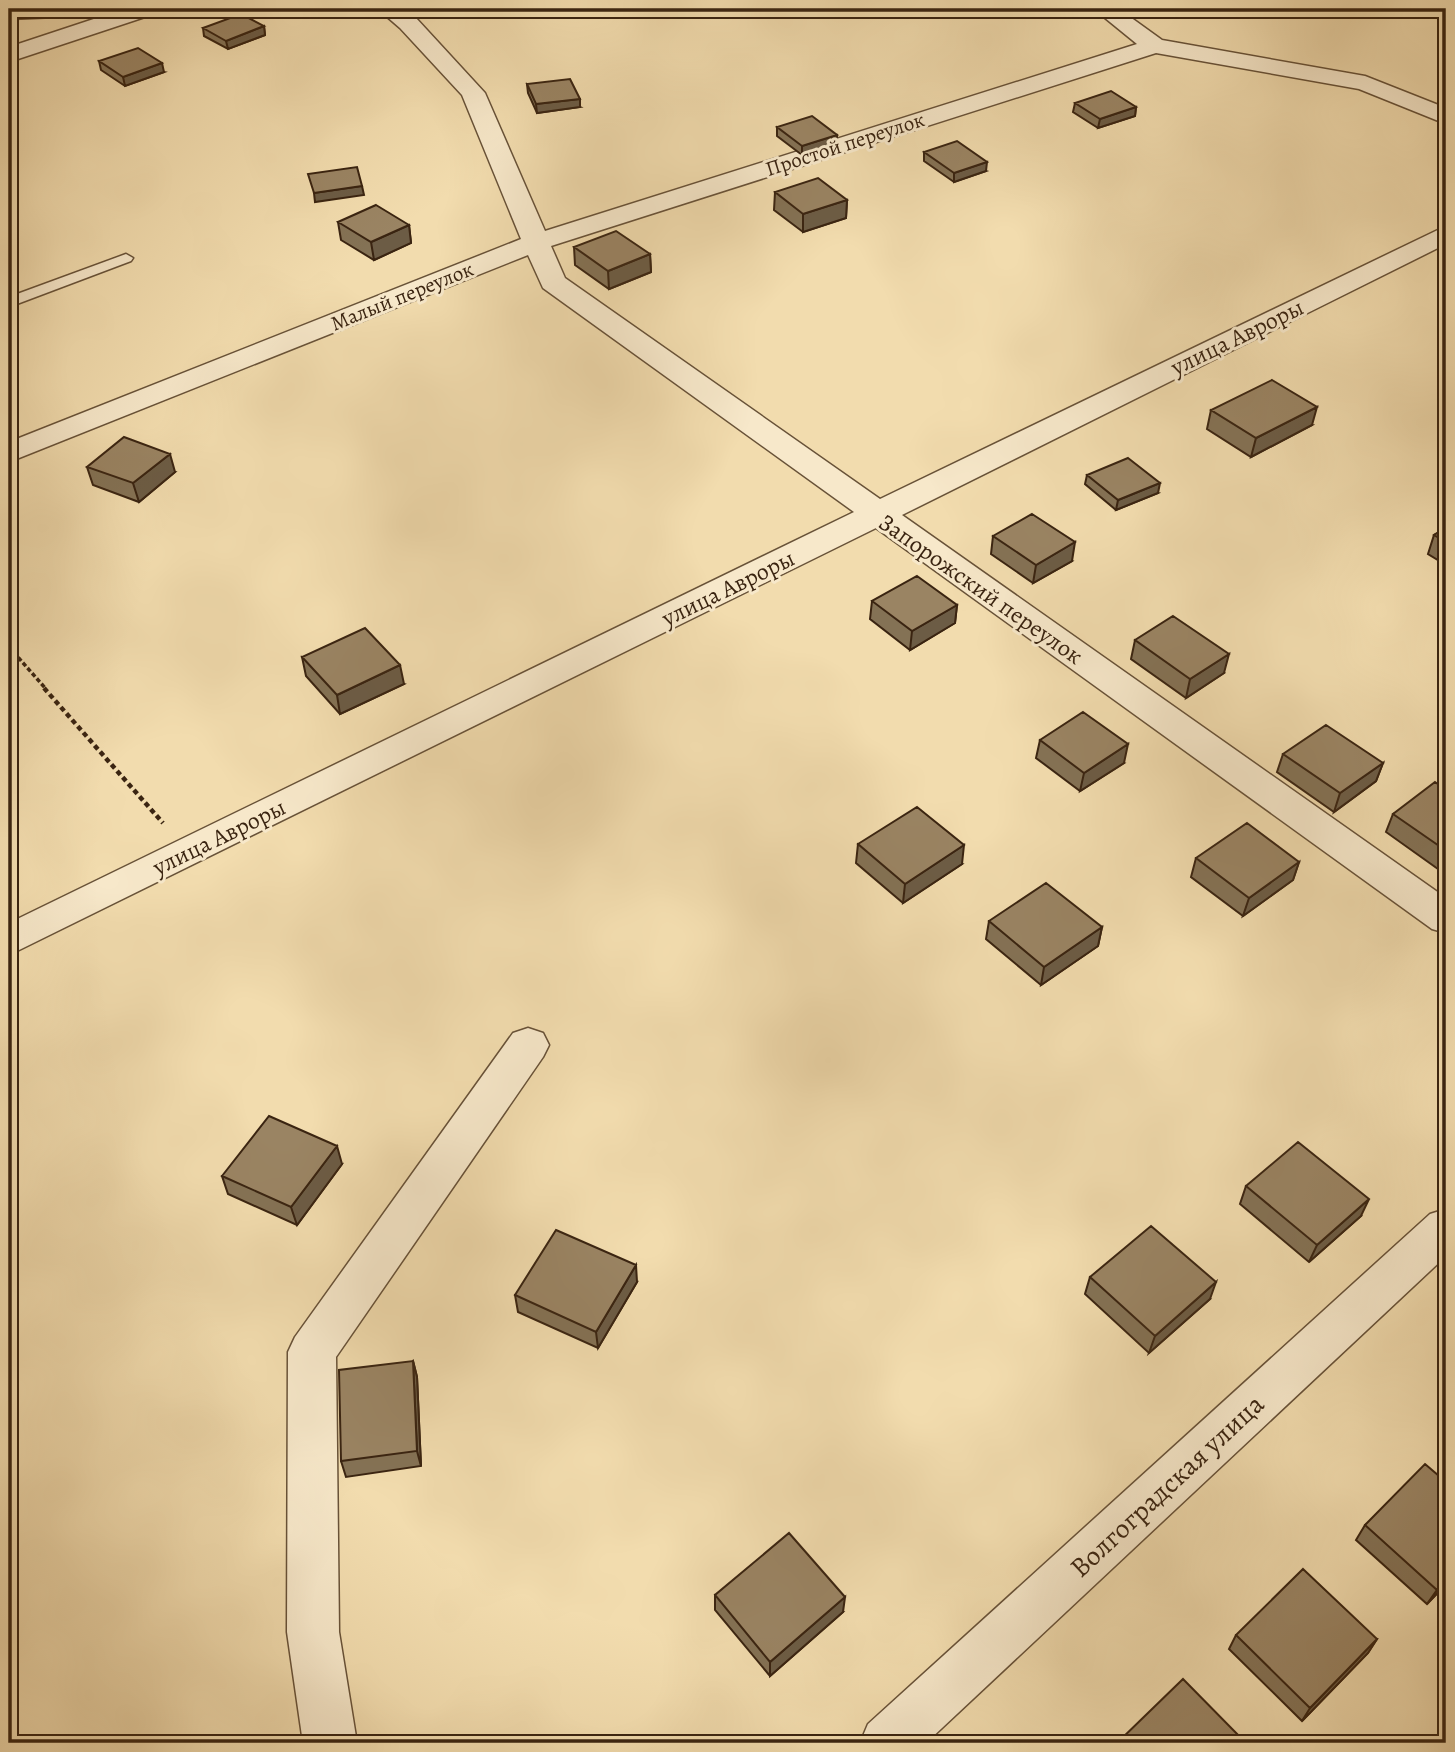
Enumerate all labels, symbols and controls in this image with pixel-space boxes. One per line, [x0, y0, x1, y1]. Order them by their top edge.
street label: Простой переулок [762, 105, 928, 183]
street label: Малый переулок [326, 255, 478, 337]
street label: улица Авроры [1164, 291, 1309, 383]
street label: Запорожский переулок [872, 506, 1090, 672]
street label: улица Авроры [655, 542, 800, 634]
street label: улица Авроры [146, 791, 291, 883]
street label: Волгоградская улица [1062, 1386, 1273, 1586]

